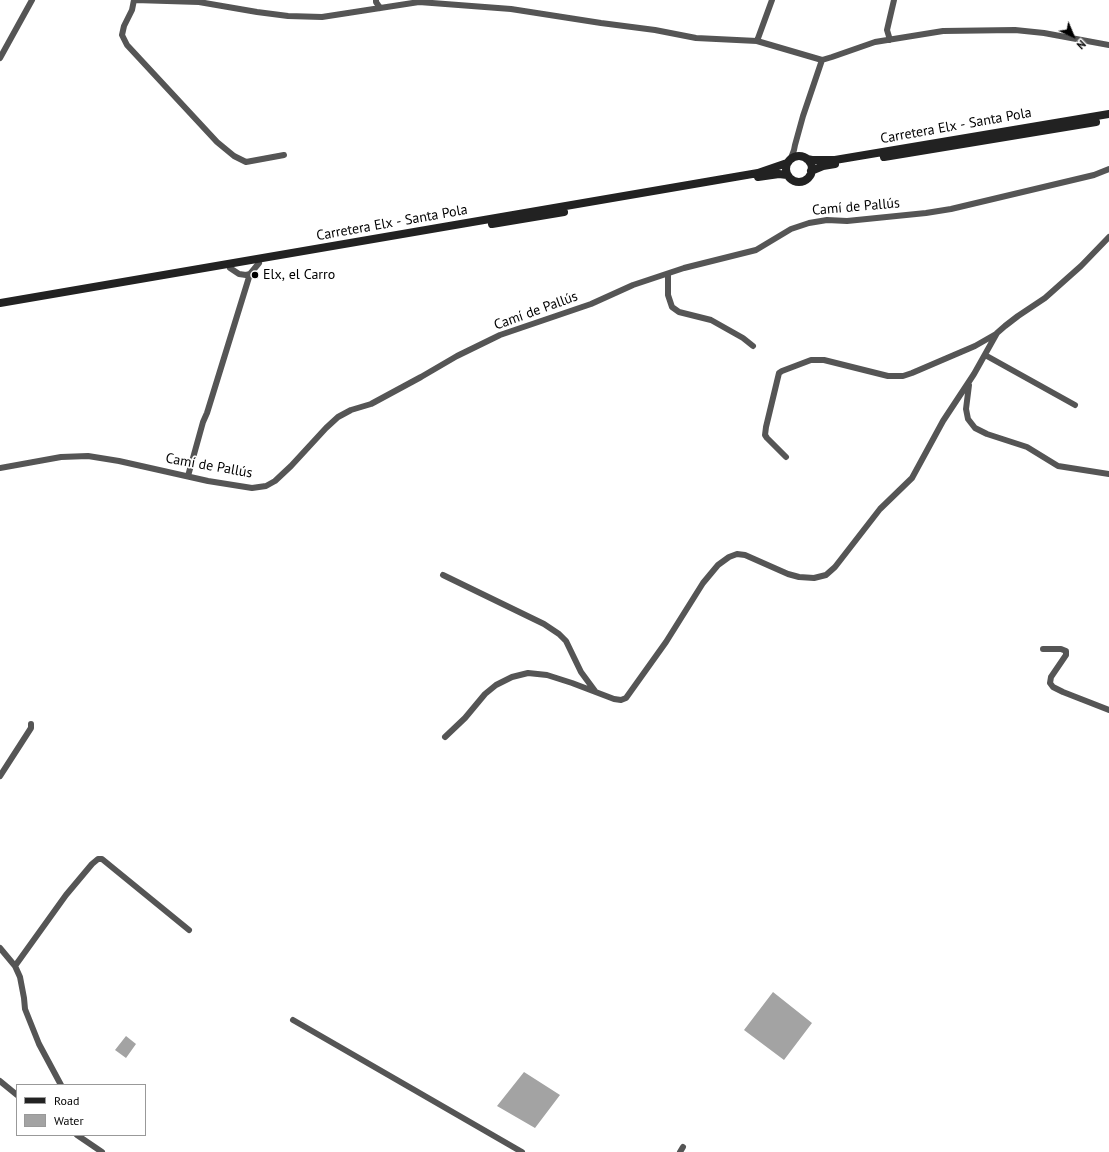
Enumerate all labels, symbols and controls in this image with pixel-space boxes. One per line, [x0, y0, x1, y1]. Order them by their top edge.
north arrow [1053, 16, 1093, 56]
text: N [1074, 37, 1089, 52]
street label: Carretera Elx - Santa Pola [879, 104, 1033, 148]
street label: Camí de Pallús [812, 195, 900, 219]
street label: Carretera Elx - Santa Pola [315, 201, 469, 245]
place label: Elx, el Carro [263, 267, 335, 283]
marker: Elx, el Carro [250, 270, 260, 280]
street label: Camí de Pallús [492, 288, 580, 334]
street label: Camí de Pallús [164, 450, 254, 482]
legend [16, 1084, 146, 1136]
text: Road [54, 1093, 79, 1108]
text: Water [54, 1113, 84, 1128]

